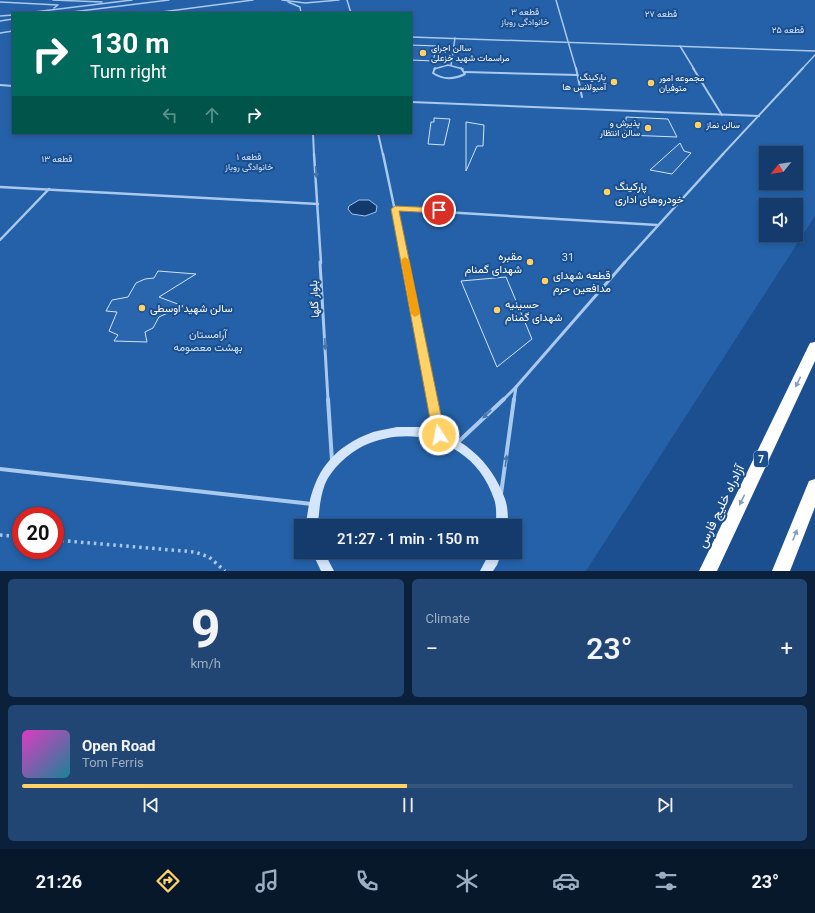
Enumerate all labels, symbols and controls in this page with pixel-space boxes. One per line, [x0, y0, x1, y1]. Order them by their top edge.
park label: قطعه ۳ خانوادگی روباز [500, 7, 549, 28]
park label: قطعه ۲۷ [645, 9, 677, 19]
park label: قطعه ۲۵ [772, 25, 804, 35]
text: 130 m [90, 27, 169, 60]
icon: right [24, 28, 76, 80]
place label: سالن اجرای مراسمات شهید خزعلی [431, 43, 510, 64]
marker: سالن اجرای مراسمات شهید خزعلی [418, 48, 428, 58]
text: Turn right [90, 61, 167, 82]
place label: پارکینگ آمبولانس ها [562, 72, 607, 93]
place label: مجموعه امور متوفیان [658, 73, 705, 94]
marker: پارکینگ آمبولانس ها [609, 77, 619, 87]
marker: مجموعه امور متوفیان [646, 78, 656, 88]
icon: left [159, 104, 181, 126]
icon: ahead [201, 104, 223, 126]
icon: right [243, 104, 265, 126]
place label: پذیرش و سالن انتظار [599, 118, 640, 139]
marker: سالن نماز [693, 120, 703, 130]
place label: سالن نماز [705, 120, 740, 131]
marker: پذیرش و سالن انتظار [643, 123, 653, 133]
north arrow [759, 146, 803, 190]
map controls [759, 146, 803, 242]
park label: قطعه ۱ خانوادگی روباز [224, 152, 273, 173]
park label: قطعه ۱۳ [42, 154, 72, 164]
one-way arrow [312, 166, 319, 178]
place label: پارکینگ خودروهای اداری [615, 180, 684, 206]
marker: پارکینگ خودروهای اداری [602, 187, 612, 197]
pin [422, 193, 456, 227]
button: sound [759, 198, 803, 242]
icon: arrive [428, 199, 450, 221]
place label: مقبره شهدای گمنام [465, 250, 522, 277]
park label: 31 [562, 251, 574, 264]
marker: مقبره شهدای گمنام [525, 257, 535, 267]
place label: قطعه شهدای مدافعین حرم [553, 269, 611, 296]
marker: قطعه شهدای مدافعین حرم [540, 276, 550, 286]
street label: بلوار گلها [307, 280, 322, 318]
place label: حسینیه شهدای گمنام [505, 298, 563, 325]
place label: سالن شهید اوسطی [150, 302, 233, 315]
marker: سالن شهید اوسطی [137, 303, 147, 313]
marker: حسینیه شهدای گمنام [492, 305, 502, 315]
park label: آرامستان بهشت معصومه [173, 328, 243, 354]
one-way arrow [322, 338, 329, 350]
one-way arrow [795, 377, 801, 388]
one-way arrow [482, 409, 492, 419]
position arrow [418, 414, 460, 456]
road number: 7 [754, 451, 768, 467]
one-way arrow [502, 455, 509, 467]
street label: آزادراه خلیج فارس [694, 461, 749, 551]
one-way arrow [739, 494, 745, 505]
speed limit sign: 20 [12, 507, 64, 559]
one-way arrow [793, 528, 799, 540]
text: 21:27 · 1 min · 150 m [337, 530, 479, 548]
text: 9 [191, 599, 221, 660]
text: Climate [426, 611, 470, 626]
text: 23° [586, 631, 632, 666]
text: − [426, 636, 438, 661]
text: + [781, 636, 793, 661]
text: km/h [190, 656, 221, 671]
text: Open Road [82, 737, 156, 755]
text: Tom Ferris [82, 755, 144, 770]
icon: previous [140, 794, 162, 816]
icon: pause [397, 794, 419, 816]
icon: next [654, 794, 676, 816]
icon: directions [154, 867, 182, 895]
icon: music [253, 867, 281, 895]
icon: phone [353, 867, 381, 895]
icon: climate [453, 867, 481, 895]
icon: car [552, 867, 580, 895]
icon: filters [652, 867, 680, 895]
text: 21:26 [36, 871, 82, 892]
text: 23° [751, 871, 779, 892]

